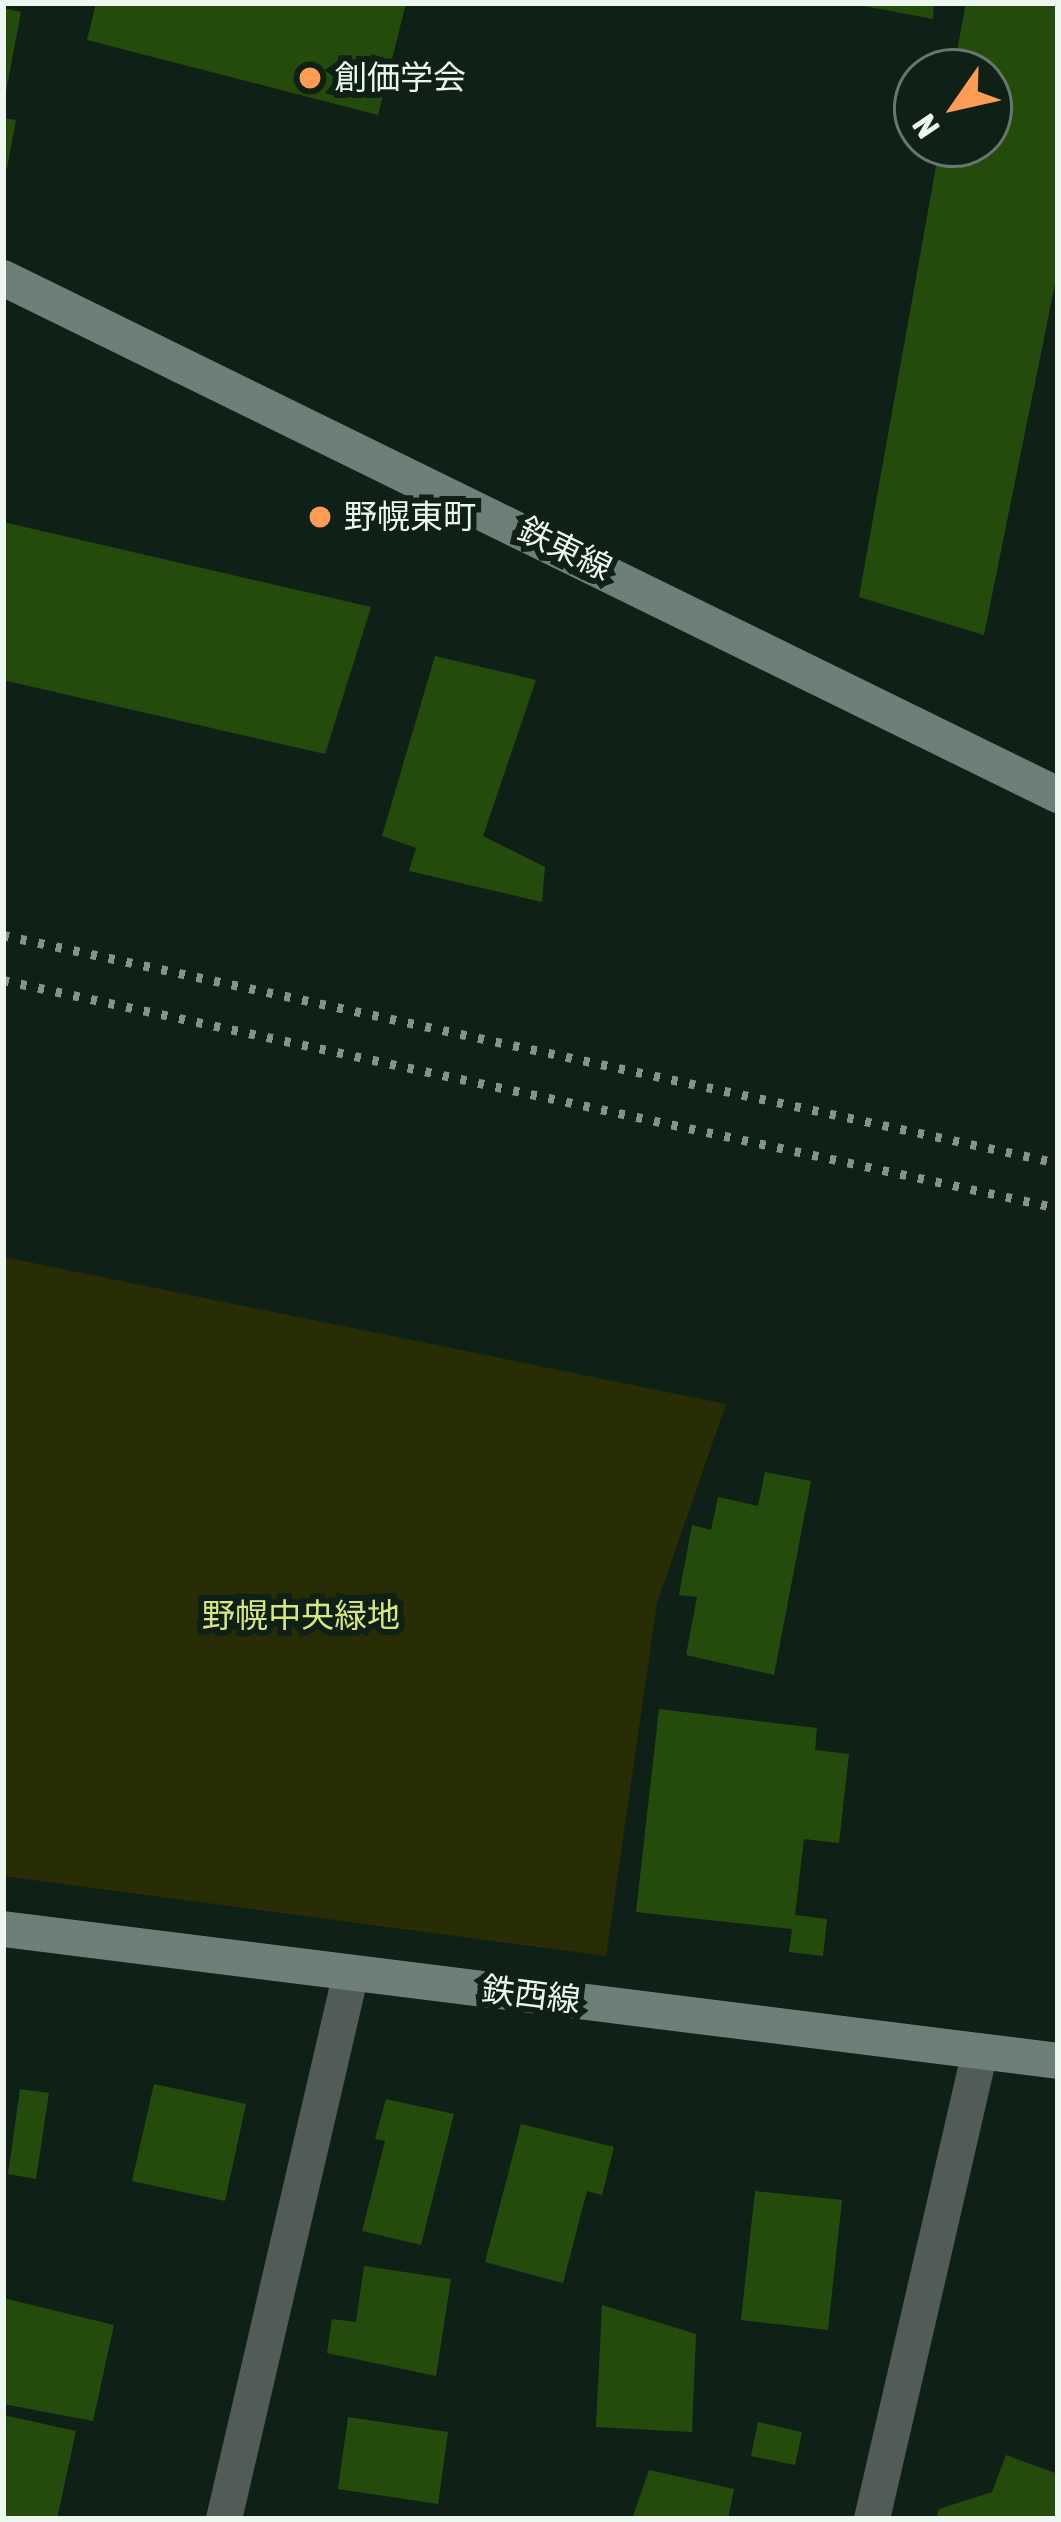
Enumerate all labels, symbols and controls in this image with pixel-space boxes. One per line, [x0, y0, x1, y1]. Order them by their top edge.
north arrow [893, 48, 1013, 168]
place label: 創価学会 [334, 58, 466, 98]
marker: 創価学会 [297, 65, 323, 91]
text: N [904, 108, 947, 145]
place label: 野幌東町 [344, 497, 476, 537]
marker: 野幌東町 [307, 504, 333, 530]
street label: 鉄東線 [512, 510, 618, 588]
park label: 野幌中央緑地 [202, 1596, 400, 1636]
street label: 鉄西線 [479, 1969, 583, 2021]

